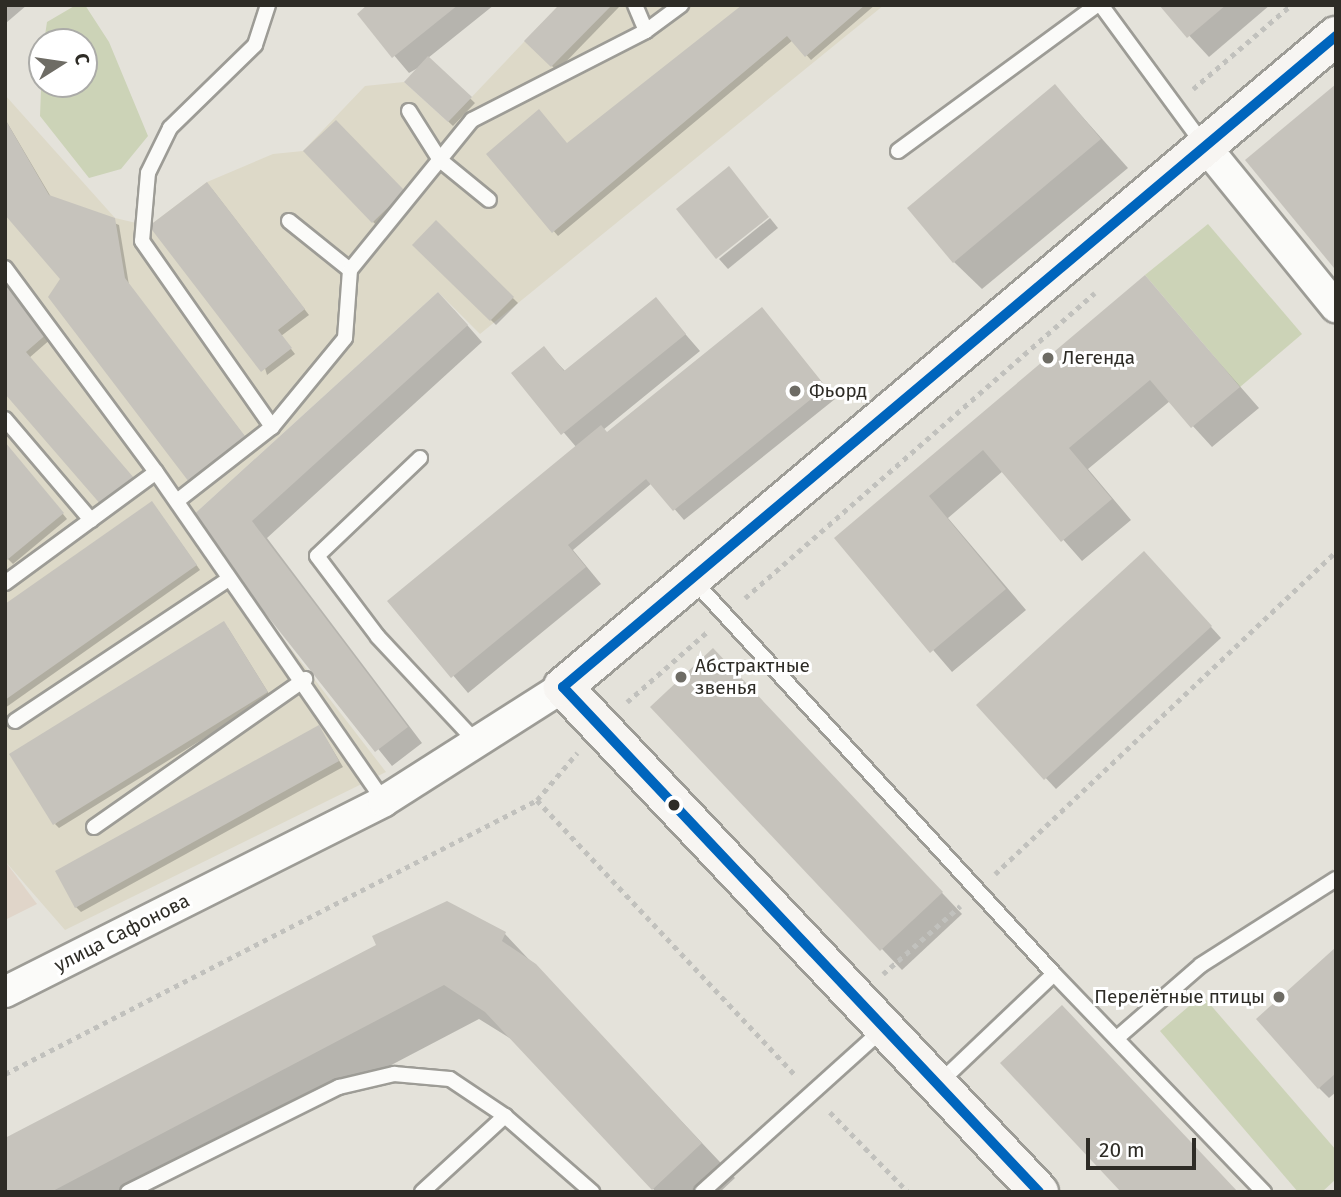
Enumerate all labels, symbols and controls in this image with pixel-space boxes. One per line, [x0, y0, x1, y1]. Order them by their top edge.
north arrow [28, 28, 98, 98]
text: С [70, 51, 94, 67]
place label: Легенда [1062, 347, 1135, 369]
marker: Легенда [1040, 350, 1056, 366]
place label: Фьорд [809, 380, 867, 402]
marker: Фьорд [787, 383, 803, 399]
place label: Абстрактные звенья [695, 655, 810, 699]
marker: Абстрактные звенья [673, 669, 689, 685]
unlabelled marker [667, 798, 681, 812]
street label: улица Сафонова [51, 889, 193, 977]
place label: Перелётные птицы [1094, 986, 1265, 1008]
marker: Перелётные птицы [1271, 989, 1287, 1005]
scale bar [1089, 1124, 1199, 1168]
text: 20 m [1099, 1137, 1145, 1163]

